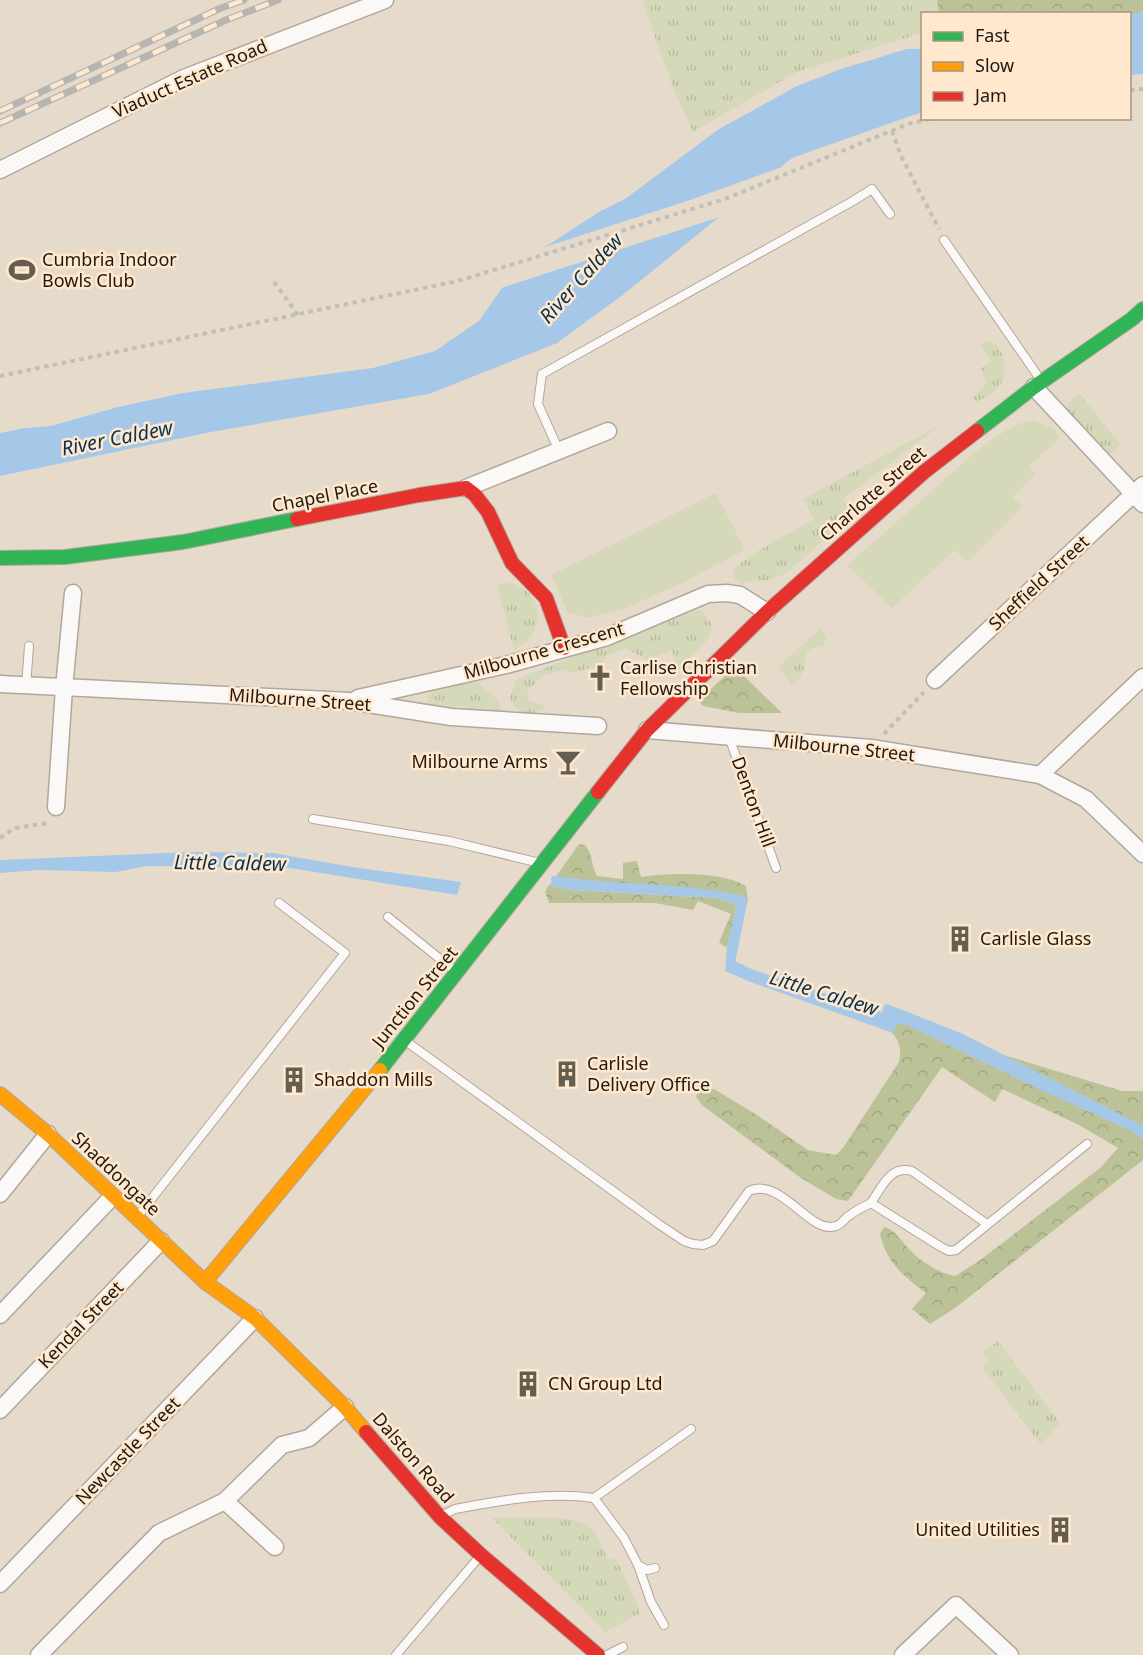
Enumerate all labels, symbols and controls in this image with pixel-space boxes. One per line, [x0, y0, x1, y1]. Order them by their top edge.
legend [921, 12, 1131, 120]
text: Fast [975, 23, 1010, 47]
street label: Viaduct Estate Road [108, 33, 271, 123]
text: Slow [975, 53, 1014, 77]
text: Jam [973, 83, 1007, 107]
water label: River Caldew [533, 226, 629, 329]
place label: Cumbria Indoor Bowls Club [42, 247, 177, 292]
sports icon: Cumbria Indoor Bowls Club [7, 255, 37, 285]
water label: River Caldew [59, 413, 176, 462]
street label: Charlotte Street [814, 440, 931, 546]
street label: Chapel Place [270, 473, 380, 517]
street label: Sheffield Street [983, 529, 1094, 635]
street label: Milbourne Crescent [461, 616, 627, 684]
place label: Carlise Christian Fellowship [620, 655, 757, 700]
church icon: Carlise Christian Fellowship [585, 663, 615, 693]
street label: Milbourne Street [228, 682, 372, 716]
street label: Milbourne Street [772, 728, 917, 766]
bar icon: Milbourne Arms [553, 747, 583, 777]
place label: Milbourne Arms [412, 749, 548, 773]
street label: Denton Hill [726, 753, 781, 850]
water label: Little Caldew [174, 848, 288, 877]
building icon: Carlisle Glass [945, 924, 975, 954]
place label: Carlisle Glass [980, 926, 1091, 950]
street label: Junction Street [365, 940, 463, 1054]
water label: Little Caldew [767, 963, 883, 1022]
place label: Carlisle Delivery Office [587, 1051, 710, 1096]
building icon: Carlisle Delivery Office [552, 1059, 582, 1089]
building icon: Shaddon Mills [279, 1065, 309, 1095]
place label: Shaddon Mills [314, 1067, 433, 1091]
street label: Shaddongate [67, 1126, 166, 1221]
street label: Kendal Street [32, 1275, 129, 1373]
building icon: CN Group Ltd [513, 1369, 543, 1399]
place label: CN Group Ltd [548, 1371, 663, 1395]
street label: Newcastle Street [70, 1391, 185, 1509]
street label: Dalston Road [368, 1407, 460, 1508]
building icon: United Utilities [1045, 1515, 1075, 1545]
place label: United Utilities [915, 1517, 1040, 1541]

